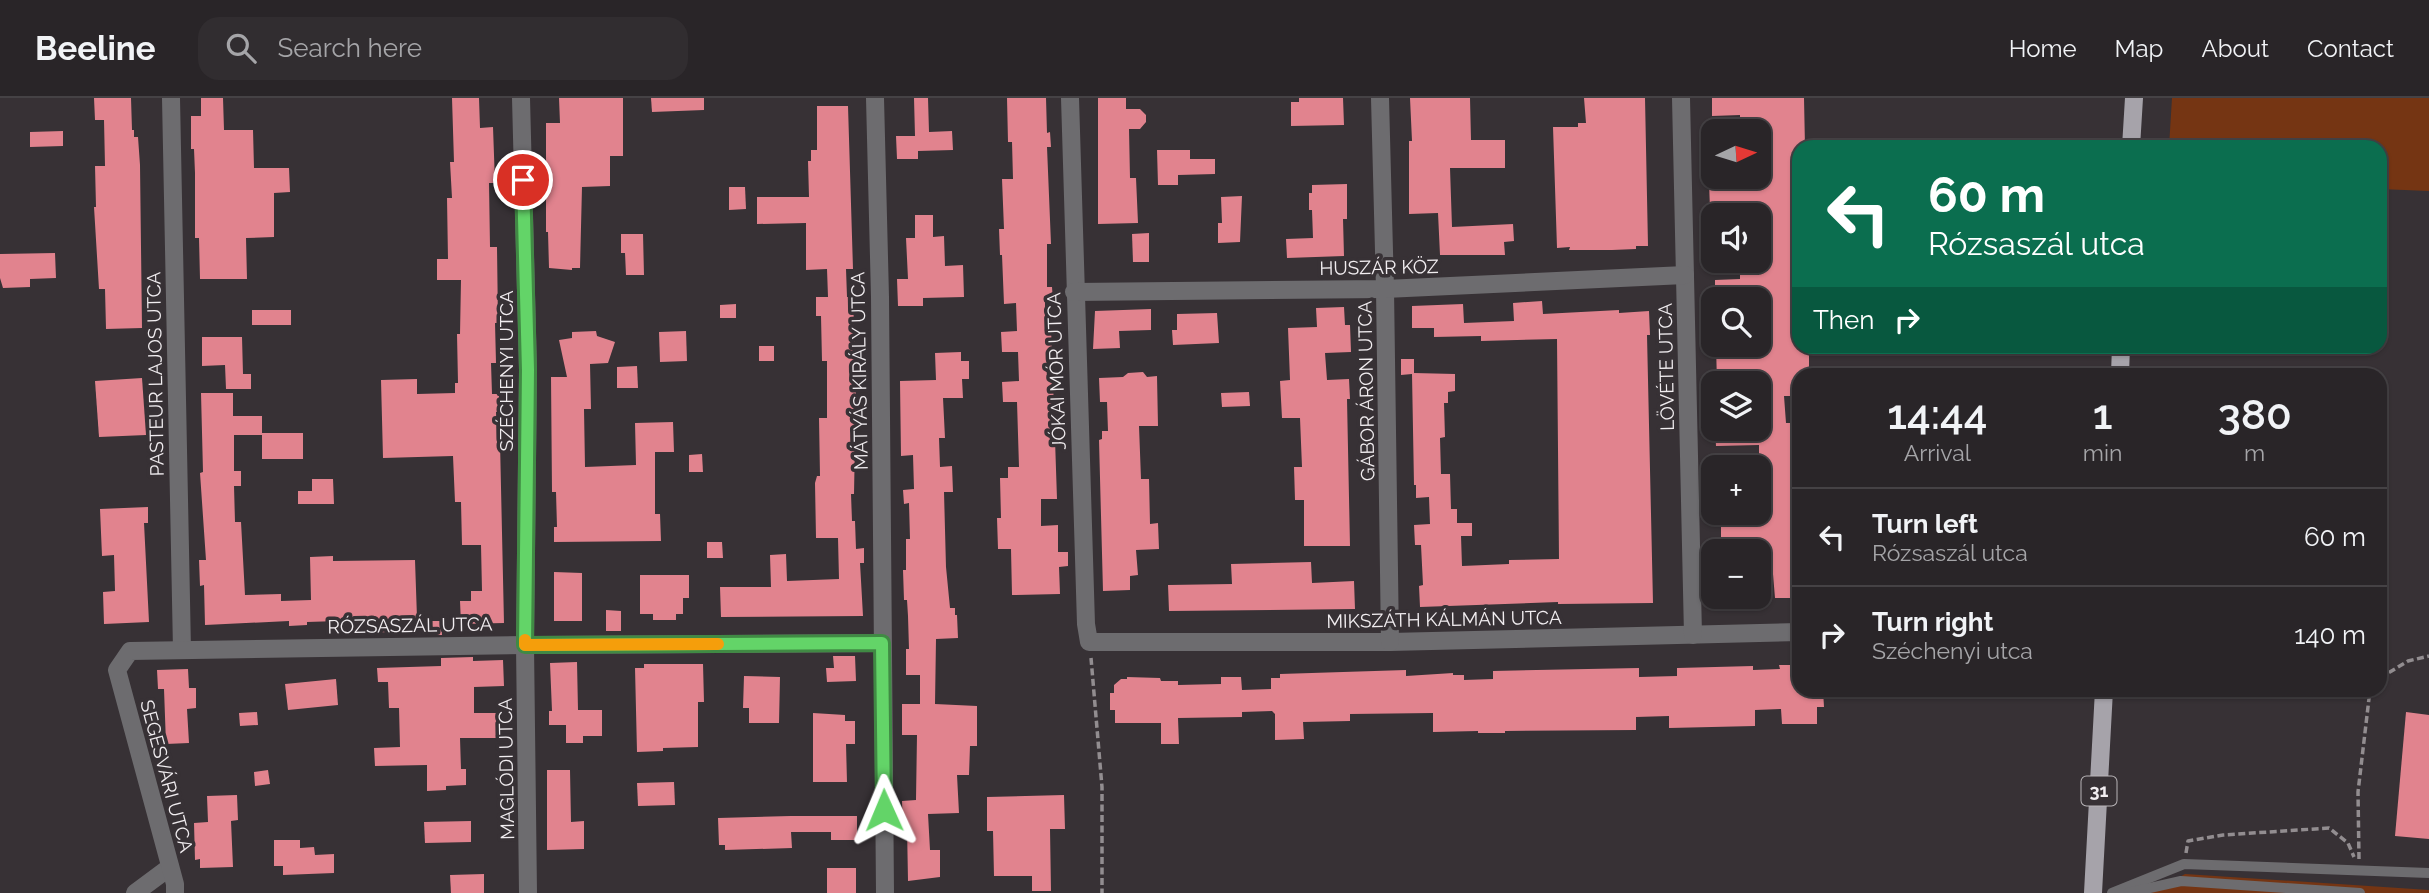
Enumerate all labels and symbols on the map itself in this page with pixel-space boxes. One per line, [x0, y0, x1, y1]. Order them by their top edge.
north arrow [1701, 119, 1771, 189]
pin [493, 150, 553, 210]
street label: HUSZÁR KÖZ [1319, 255, 1439, 279]
street label: PASTEUR LAJOS UTCA [142, 271, 168, 477]
street label: MÁTYÁS KIRÁLY UTCA [846, 271, 872, 470]
street label: SZÉCHENYI UTCA [495, 290, 517, 452]
street label: JÓKAI MÓR UTCA [1042, 292, 1070, 450]
street label: GÁBOR ÁRON UTCA [1353, 301, 1379, 481]
street label: LÖVÉTE UTCA [1654, 303, 1678, 431]
street label: MIKSZÁTH KÁLMÁN UTCA [1326, 606, 1562, 632]
street label: RÓZSASZÁL UTCA [327, 613, 493, 637]
street label: SEGESVÁRI UTCA [136, 697, 198, 855]
street label: MAGLÓDI UTCA [494, 698, 518, 840]
position arrow [847, 773, 921, 847]
road number: 31 [2082, 776, 2116, 806]

